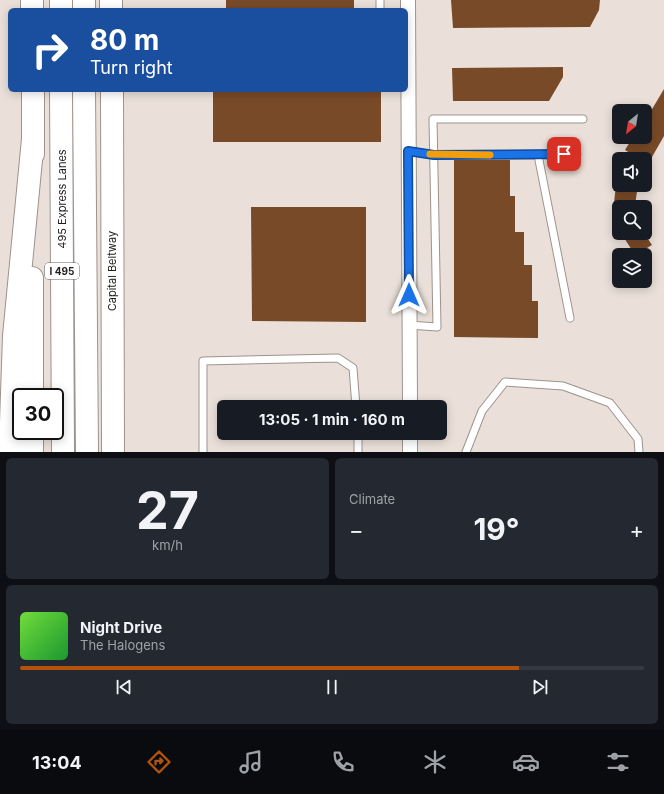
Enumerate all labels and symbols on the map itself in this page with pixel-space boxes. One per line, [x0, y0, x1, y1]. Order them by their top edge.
north arrow [612, 104, 652, 144]
pin [547, 137, 581, 171]
street label: 495 Express Lanes [55, 149, 69, 249]
street label: Capital Beltway [105, 231, 119, 311]
road number: I 495 [45, 263, 79, 279]
position arrow [388, 274, 430, 316]
speed limit sign: 30 [12, 388, 64, 440]

